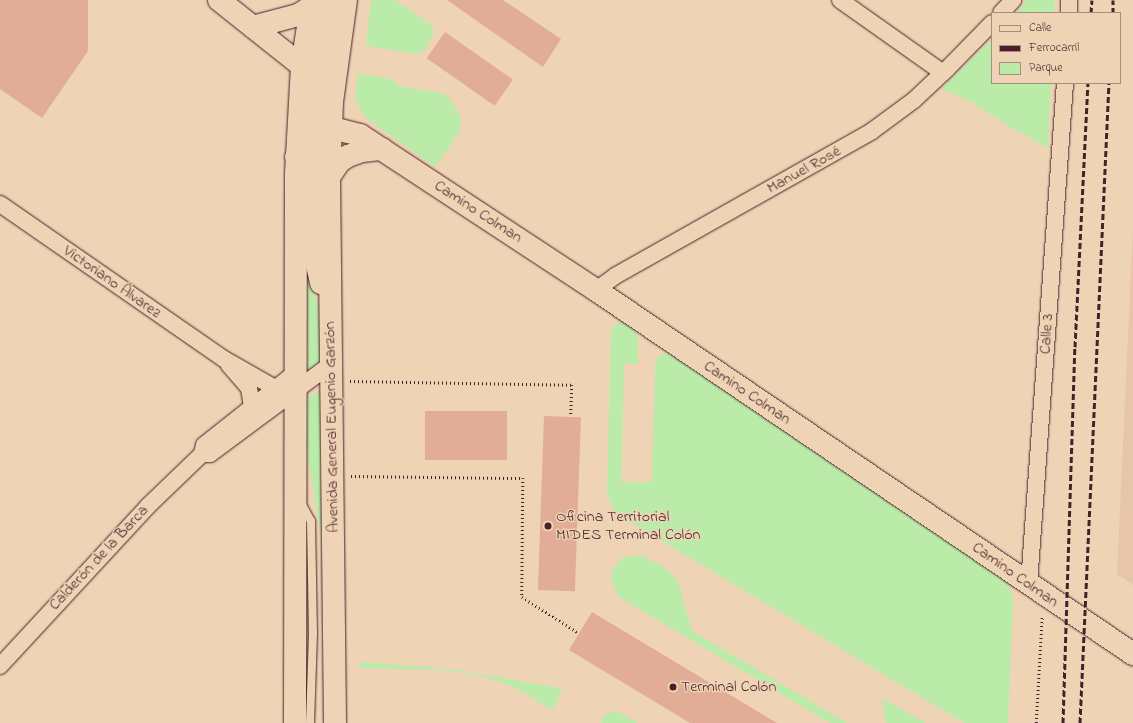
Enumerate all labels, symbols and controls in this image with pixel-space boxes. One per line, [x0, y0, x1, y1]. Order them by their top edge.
legend [991, 12, 1121, 84]
text: Calle [1029, 19, 1051, 37]
text: Ferrocarril [1029, 39, 1079, 57]
text: Parque [1029, 59, 1063, 77]
street label: Manuel Rosé [764, 142, 844, 198]
street label: Camino Colman [430, 176, 526, 248]
street label: Victoriano Álvarez [59, 241, 165, 323]
street label: Calle 3 [1036, 313, 1058, 355]
street label: Avenida General Eugenio Garzón [321, 321, 343, 533]
street label: Camino Colman [700, 357, 794, 429]
street label: Calderón de la Barca [45, 501, 153, 615]
place label: Oficina Territorial MIDES Terminal Colón [556, 507, 701, 545]
marker: Oficina Territorial MIDES Terminal Colón [543, 521, 553, 531]
street label: Camino Colman [968, 538, 1062, 612]
place label: Terminal Colón [681, 677, 776, 697]
marker: Terminal Colón [668, 682, 678, 692]

